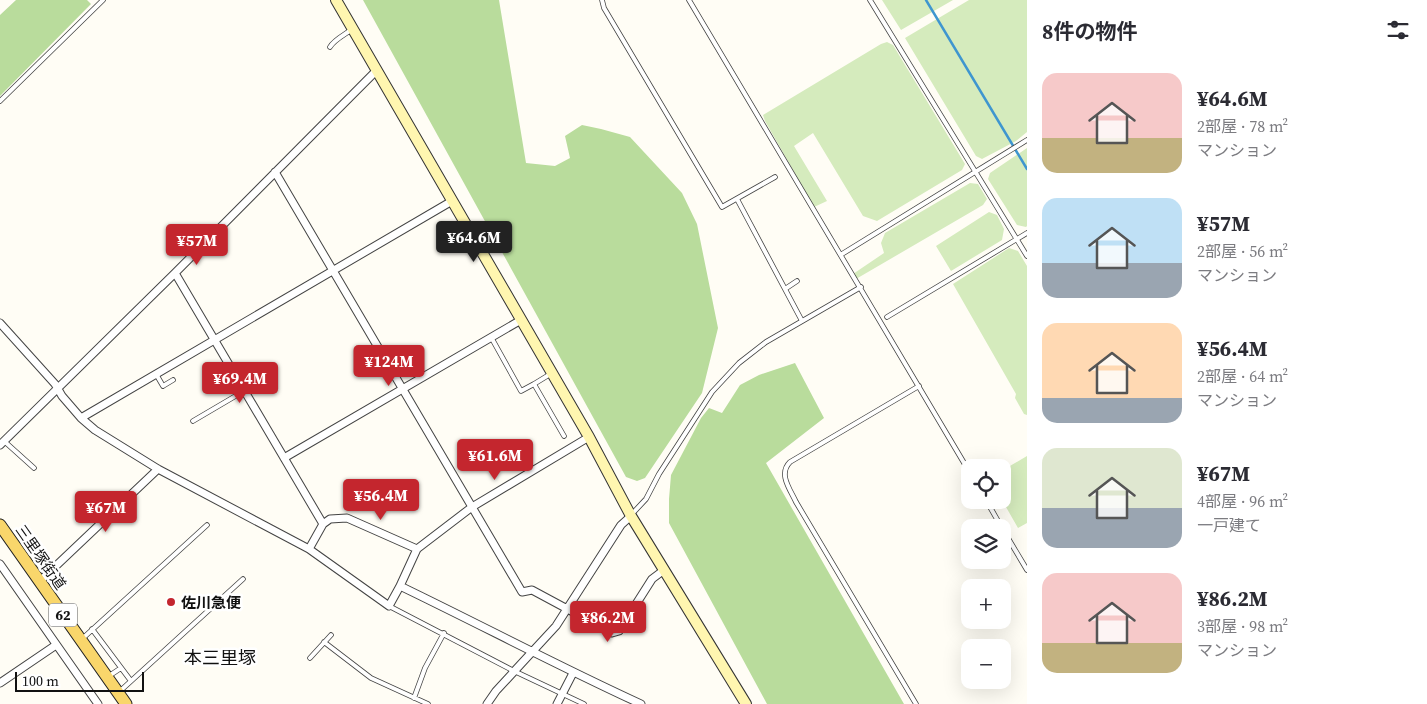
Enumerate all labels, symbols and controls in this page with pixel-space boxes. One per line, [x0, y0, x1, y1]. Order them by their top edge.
icon: filters [1384, 16, 1412, 44]
text: 8件の物件 [1042, 17, 1137, 46]
text: ¥64.6M [1197, 84, 1268, 113]
icon: home [1082, 93, 1142, 153]
text: 2部屋 · 78 m² [1197, 115, 1288, 137]
text: マンション [1197, 139, 1277, 161]
text: ¥57M [1197, 209, 1250, 238]
icon: home [1082, 218, 1142, 278]
pin: ¥64.6M [433, 220, 515, 263]
pin: ¥57M [167, 224, 227, 266]
text: ¥64.6M [447, 226, 501, 248]
text: ¥57M [177, 229, 217, 251]
text: 2部屋 · 56 m² [1197, 240, 1288, 262]
text: マンション [1197, 264, 1277, 286]
text: ¥56.4M [1197, 334, 1268, 363]
icon: home [1082, 343, 1142, 403]
pin: ¥124M [354, 344, 424, 387]
text: ¥124M [364, 350, 414, 372]
pin: ¥69.4M [199, 362, 281, 404]
text: 2部屋 · 64 m² [1197, 365, 1288, 387]
text: ¥69.4M [213, 367, 267, 389]
text: マンション [1197, 389, 1277, 411]
pin: ¥61.6M [454, 438, 536, 481]
text: ¥61.6M [468, 444, 522, 466]
map controls [961, 459, 1011, 689]
button: locate [961, 459, 1011, 509]
text: ¥67M [1197, 459, 1250, 488]
icon: home [1082, 468, 1142, 528]
pin: ¥56.4M [340, 478, 422, 521]
text: ¥56.4M [354, 484, 408, 506]
pin: ¥67M [76, 490, 136, 533]
text: 4部屋 · 96 m² [1197, 490, 1288, 512]
text: ¥67M [86, 496, 126, 518]
text: 一戸建て [1197, 514, 1261, 536]
button: layers [961, 519, 1011, 569]
street label: 三里塚街道 [11, 520, 71, 594]
button: + [961, 579, 1011, 629]
text: ¥86.2M [1197, 584, 1268, 613]
place label: 佐川急便 [181, 592, 241, 613]
icon: home [1082, 593, 1142, 653]
marker: 佐川急便 [165, 596, 177, 608]
pin: ¥86.2M [567, 600, 649, 643]
road number: 62 [49, 604, 77, 626]
text: ¥86.2M [581, 606, 635, 628]
text: 3部屋 · 98 m² [1197, 615, 1288, 637]
button: − [961, 639, 1011, 689]
text: マンション [1197, 639, 1277, 661]
district label: 本三里塚 [184, 645, 256, 670]
scale bar [15, 669, 144, 692]
text: 100 m [22, 671, 59, 691]

